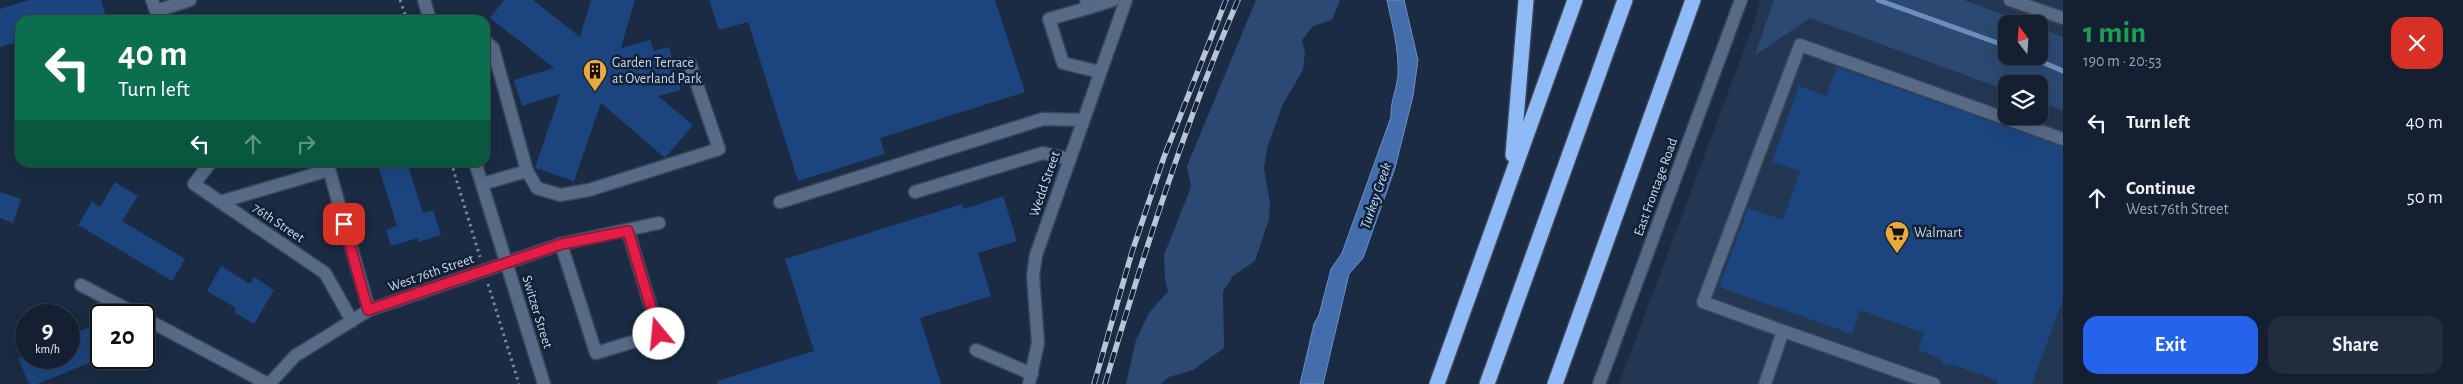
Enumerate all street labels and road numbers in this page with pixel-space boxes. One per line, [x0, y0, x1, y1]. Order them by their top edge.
street label: East Frontage Road [1632, 136, 1680, 238]
street label: Wedd Street [1027, 149, 1063, 218]
street label: 76th Street [249, 201, 307, 246]
street label: West 76th Street [386, 252, 476, 294]
street label: Switzer Street [519, 274, 555, 351]

